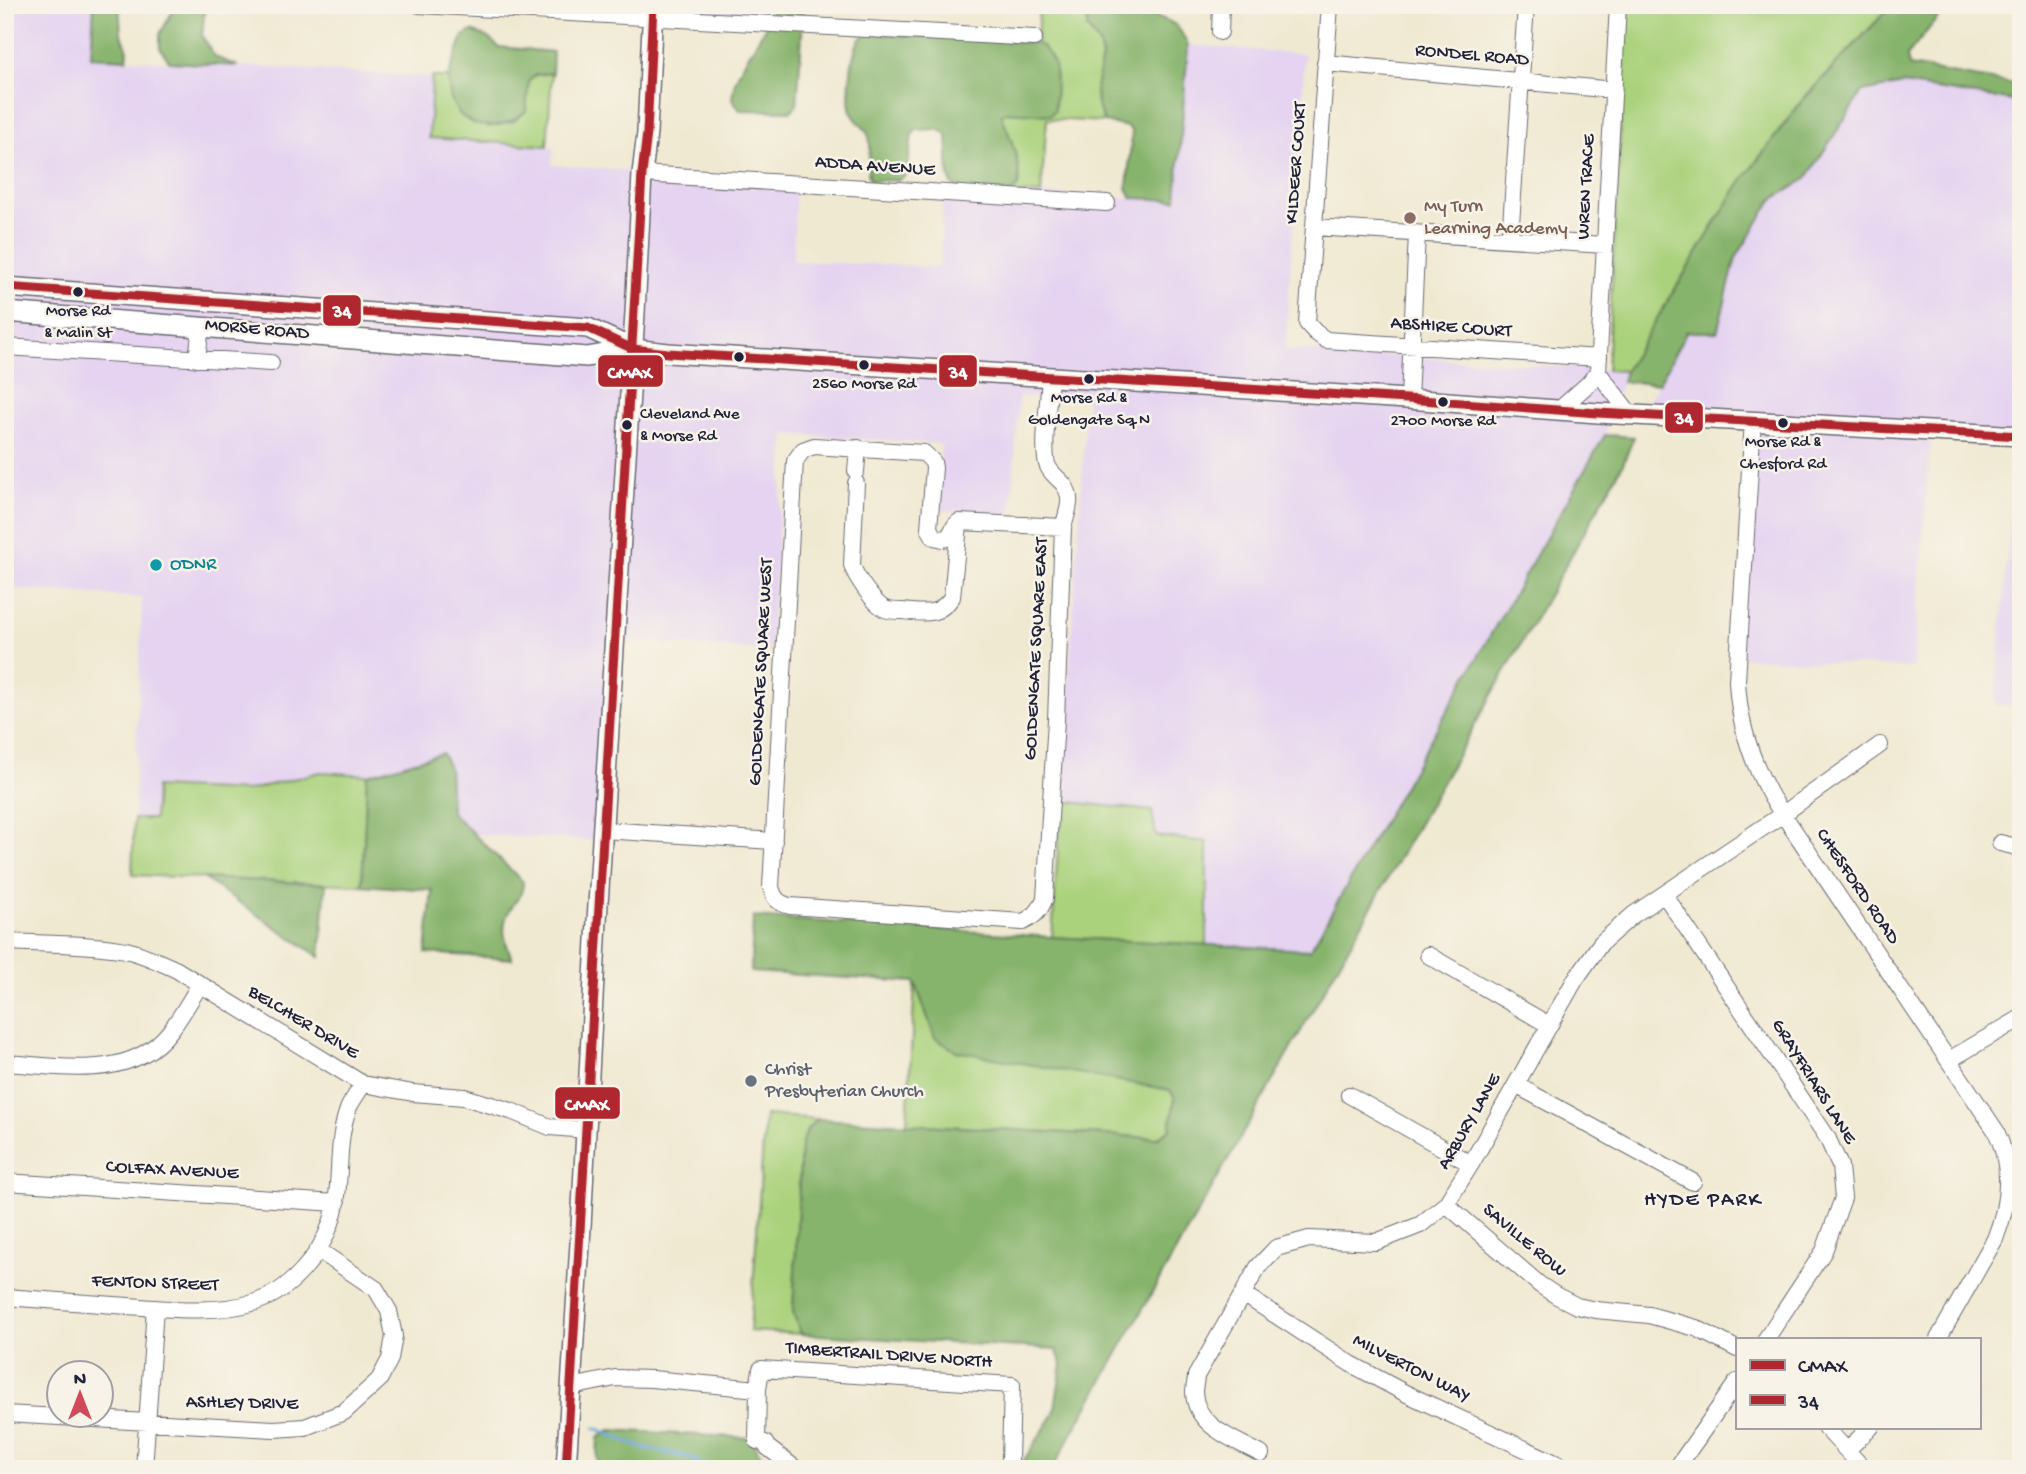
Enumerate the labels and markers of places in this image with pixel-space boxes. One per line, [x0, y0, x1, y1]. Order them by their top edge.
place label: My Turn Learning Academy [1424, 196, 1568, 241]
marker: My Turn Learning Academy [1402, 210, 1418, 226]
marker: Morse Rd & Malin St [71, 285, 85, 299]
place label: Morse Rd & Malin St [44, 302, 114, 344]
unlabelled marker [732, 350, 746, 364]
marker: 2560 Morse Rd [857, 358, 871, 372]
marker: Morse Rd & Goldengate Sq N [1082, 372, 1096, 386]
place label: 2560 Morse Rd [812, 375, 918, 395]
place label: Morse Rd & Goldengate Sq N [1028, 389, 1150, 431]
marker: 2700 Morse Rd [1436, 395, 1450, 409]
place label: Cleveland Ave & Morse Rd [640, 405, 740, 447]
place label: 2700 Morse Rd [1390, 412, 1498, 432]
marker: Morse Rd & Chesford Rd [1776, 416, 1790, 430]
marker: Cleveland Ave & Morse Rd [620, 418, 634, 432]
place label: Morse Rd & Chesford Rd [1740, 433, 1828, 475]
place label: ODNR [170, 554, 217, 577]
marker: ODNR [148, 557, 164, 573]
place label: Christ Presbyterian Church [764, 1059, 924, 1104]
marker: Christ Presbyterian Church [743, 1073, 759, 1089]

